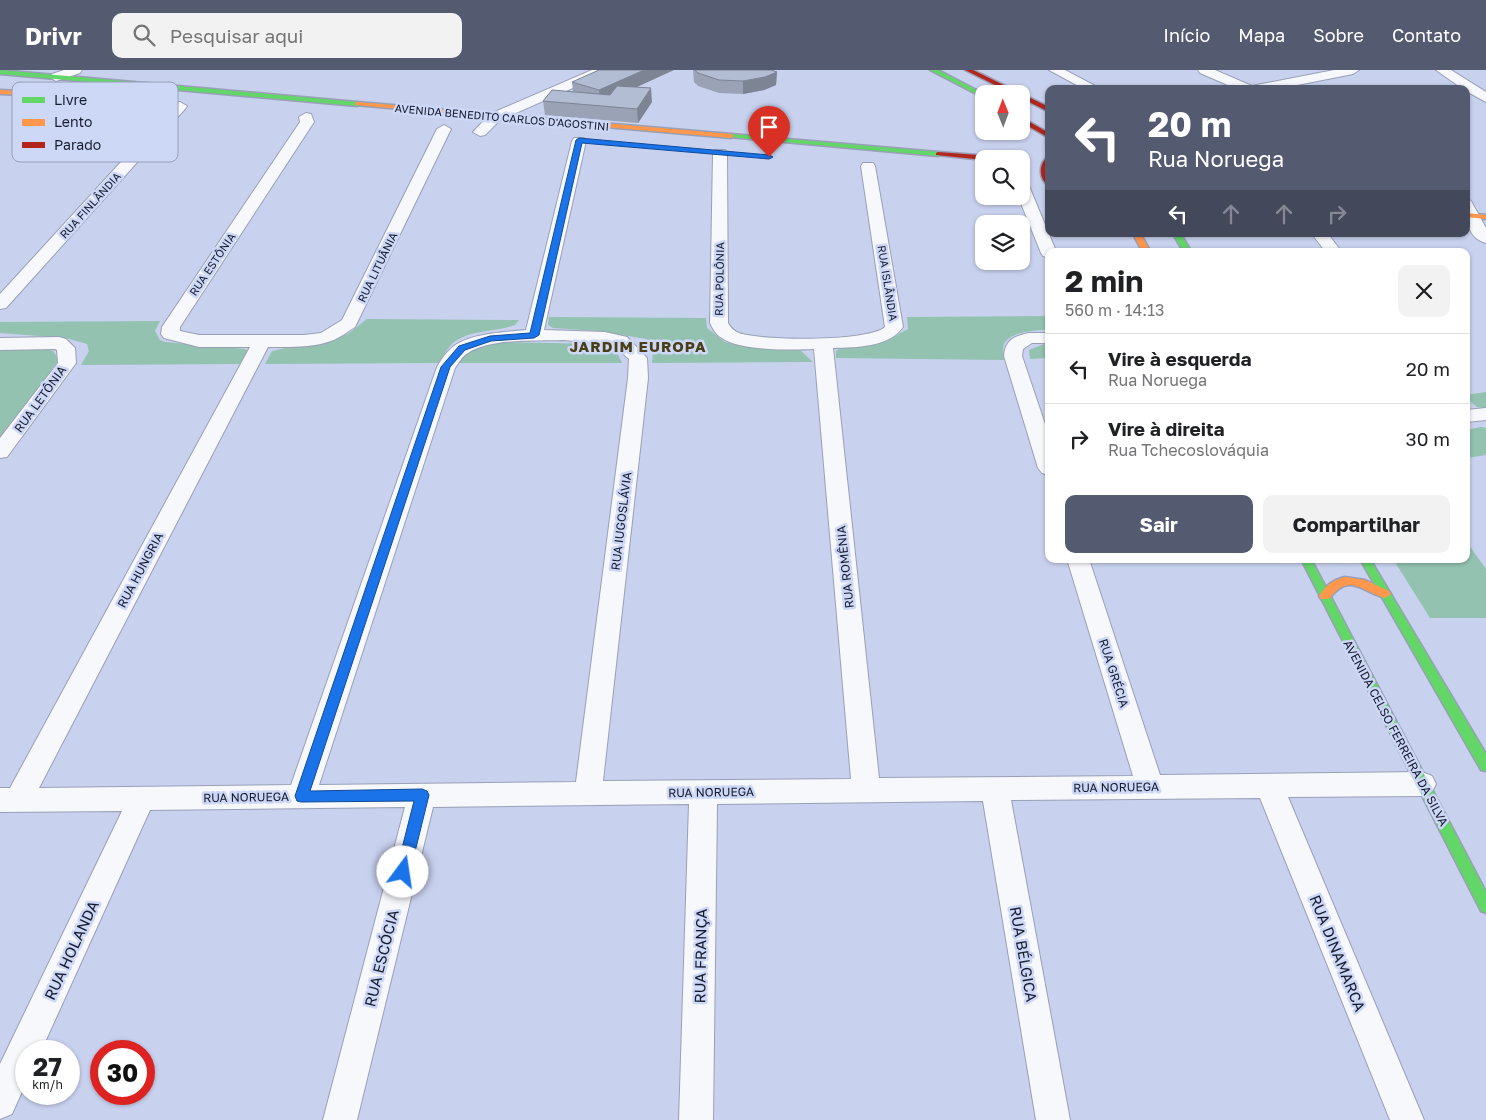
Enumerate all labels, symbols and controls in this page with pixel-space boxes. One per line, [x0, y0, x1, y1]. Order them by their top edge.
search box [112, 13, 462, 58]
text: Drivr [25, 21, 82, 50]
icon: search [130, 21, 158, 49]
text: Pesquisar aqui [170, 24, 303, 47]
text: Início [1163, 24, 1210, 46]
text: Mapa [1238, 24, 1285, 46]
text: Sobre [1313, 24, 1364, 46]
text: Contato [1392, 24, 1461, 46]
legend [12, 82, 178, 162]
north arrow [975, 85, 1030, 140]
map controls [975, 85, 1030, 270]
text: Livre [54, 91, 87, 108]
street label: AVENIDA BENEDITO CARLOS D'AGOSTINI [394, 101, 610, 133]
text: 20 m [1148, 103, 1231, 145]
icon: left [1065, 105, 1130, 170]
pin [748, 106, 790, 157]
text: Lento [54, 113, 92, 130]
icon: arrive [755, 113, 783, 141]
text: Parado [54, 136, 101, 153]
text: Rua Noruega [1148, 145, 1284, 172]
button: search [975, 150, 1030, 205]
street label: RUA FINLÂNDIA [57, 169, 123, 241]
icon: left [1164, 200, 1192, 228]
icon: ahead [1217, 200, 1245, 228]
icon: ahead [1270, 200, 1298, 228]
icon: right [1323, 200, 1351, 228]
button: layers [975, 215, 1030, 270]
street label: RUA LITUÂNIA [354, 229, 400, 304]
street label: RUA ESTÔNIA [186, 230, 238, 298]
street label: RUA POLÔNIA [712, 241, 726, 316]
street label: RUA ISLÂNDIA [876, 244, 901, 322]
text: 2 min [1065, 263, 1143, 299]
button: close [1398, 265, 1450, 317]
text: 560 m · 14:13 [1065, 300, 1164, 320]
district label: JARDIM EUROPA [569, 337, 707, 355]
text: Vire à esquerda [1108, 347, 1251, 370]
icon: left [1065, 355, 1093, 383]
text: 20 m [1406, 357, 1450, 380]
street label: RUA LETÔNIA [11, 363, 69, 435]
text: Rua Noruega [1108, 370, 1207, 390]
text: Vire à direita [1108, 417, 1225, 440]
icon: right [1065, 425, 1093, 453]
text: 30 m [1406, 427, 1450, 450]
text: Rua Tchecoslováquia [1108, 440, 1269, 460]
street label: RUA IUGOSLÁVIA [608, 471, 634, 571]
button: Sair [1065, 495, 1253, 553]
button: Compartilhar [1263, 495, 1450, 553]
street label: RUA ROMÊNIA [833, 525, 857, 609]
street label: RUA HUNGRIA [114, 530, 166, 610]
street label: RUA GRÉCIA [1096, 637, 1132, 709]
street label: AVENIDA CELSO FERREIRA DA SILVA [1340, 637, 1452, 829]
street label: RUA NORUEGA [1073, 779, 1159, 795]
street label: RUA NORUEGA [668, 784, 754, 800]
street label: RUA NORUEGA [203, 789, 289, 805]
position arrow [376, 845, 428, 897]
street label: RUA DINAMARCA [1306, 892, 1370, 1014]
street label: RUA HOLANDA [40, 897, 102, 1003]
street label: RUA BÉLGICA [1007, 905, 1041, 1003]
street label: RUA ESCÓCIA [360, 908, 402, 1008]
street label: RUA FRANÇA [690, 908, 710, 1004]
speed limit sign: 30 [90, 1040, 155, 1105]
text: 27 [33, 1051, 62, 1082]
text: km/h [32, 1077, 63, 1092]

